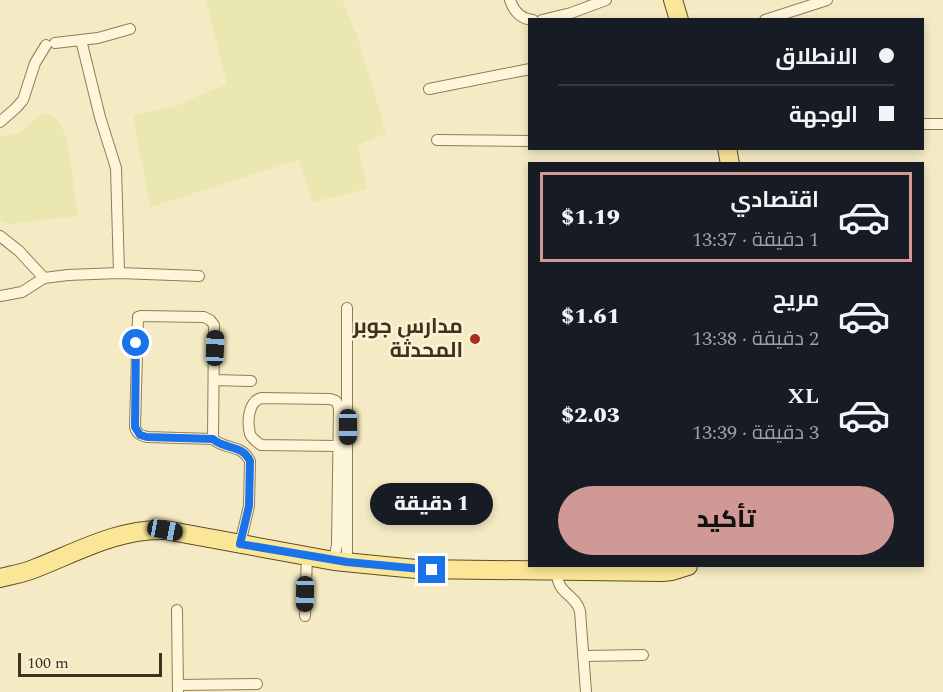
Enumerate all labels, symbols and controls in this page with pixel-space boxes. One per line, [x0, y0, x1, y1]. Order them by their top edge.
text: الانطلاق [775, 41, 858, 74]
text: الوجهة [789, 99, 858, 132]
text: اقتصادي [730, 184, 819, 217]
icon: car [837, 190, 891, 244]
text: $1.19 [561, 201, 620, 234]
text: 1 دقيقة · 13:37 [692, 225, 819, 255]
text: مريح [773, 283, 819, 316]
icon: car [837, 289, 891, 343]
text: $1.61 [561, 300, 620, 333]
place label: مدارس جوبر المحدثة [352, 311, 463, 367]
text: 2 دقيقة · 13:38 [692, 324, 819, 354]
route start [122, 329, 149, 356]
car [205, 330, 225, 366]
marker: مدارس جوبر المحدثة [468, 332, 482, 346]
text: XL [788, 380, 819, 413]
icon: car [837, 388, 891, 442]
text: $2.03 [561, 399, 620, 432]
car [339, 409, 357, 445]
text: 3 دقيقة · 13:39 [692, 418, 819, 448]
callout: 1 دقيقة [370, 483, 494, 525]
button: تأكيد [558, 486, 894, 555]
text: 1 دقيقة [394, 489, 469, 519]
car [146, 518, 184, 542]
route end [418, 556, 445, 583]
car [296, 576, 314, 612]
scale bar [18, 650, 162, 678]
text: 100 m [27, 651, 69, 675]

